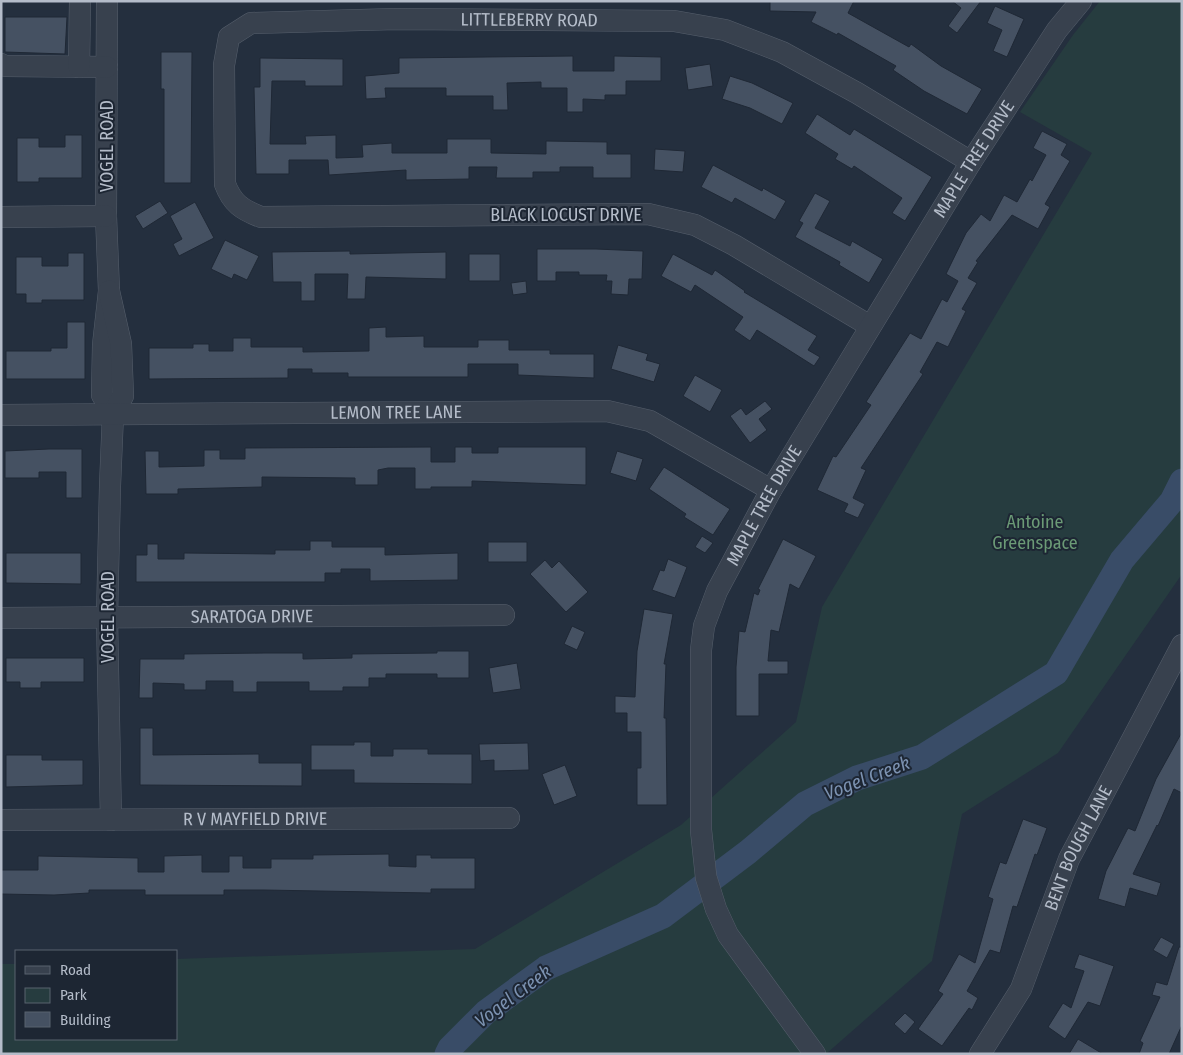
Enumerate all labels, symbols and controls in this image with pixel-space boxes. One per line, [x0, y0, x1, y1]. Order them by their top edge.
street label: LITTLEBERRY ROAD [461, 8, 598, 31]
street label: MAPLE TREE DRIVE [929, 96, 1019, 222]
street label: VOGEL ROAD [96, 100, 118, 192]
street label: BLACK LOCUST DRIVE [490, 204, 642, 226]
street label: LEMON TREE LANE [330, 401, 462, 424]
street label: MAPLE TREE DRIVE [722, 441, 807, 569]
park label: Antoine Greenspace [992, 511, 1078, 554]
street label: VOGEL ROAD [97, 571, 119, 663]
street label: SARATOGA DRIVE [191, 605, 313, 628]
water label: Vogel Creek [821, 751, 913, 805]
street label: BENT BOUGH LANE [1040, 782, 1117, 914]
street label: R V MAYFIELD DRIVE [183, 808, 327, 830]
legend [15, 950, 178, 1040]
water label: Vogel Creek [470, 960, 556, 1032]
text: Road [60, 961, 91, 979]
text: Park [60, 986, 87, 1004]
text: Building [60, 1011, 111, 1029]

